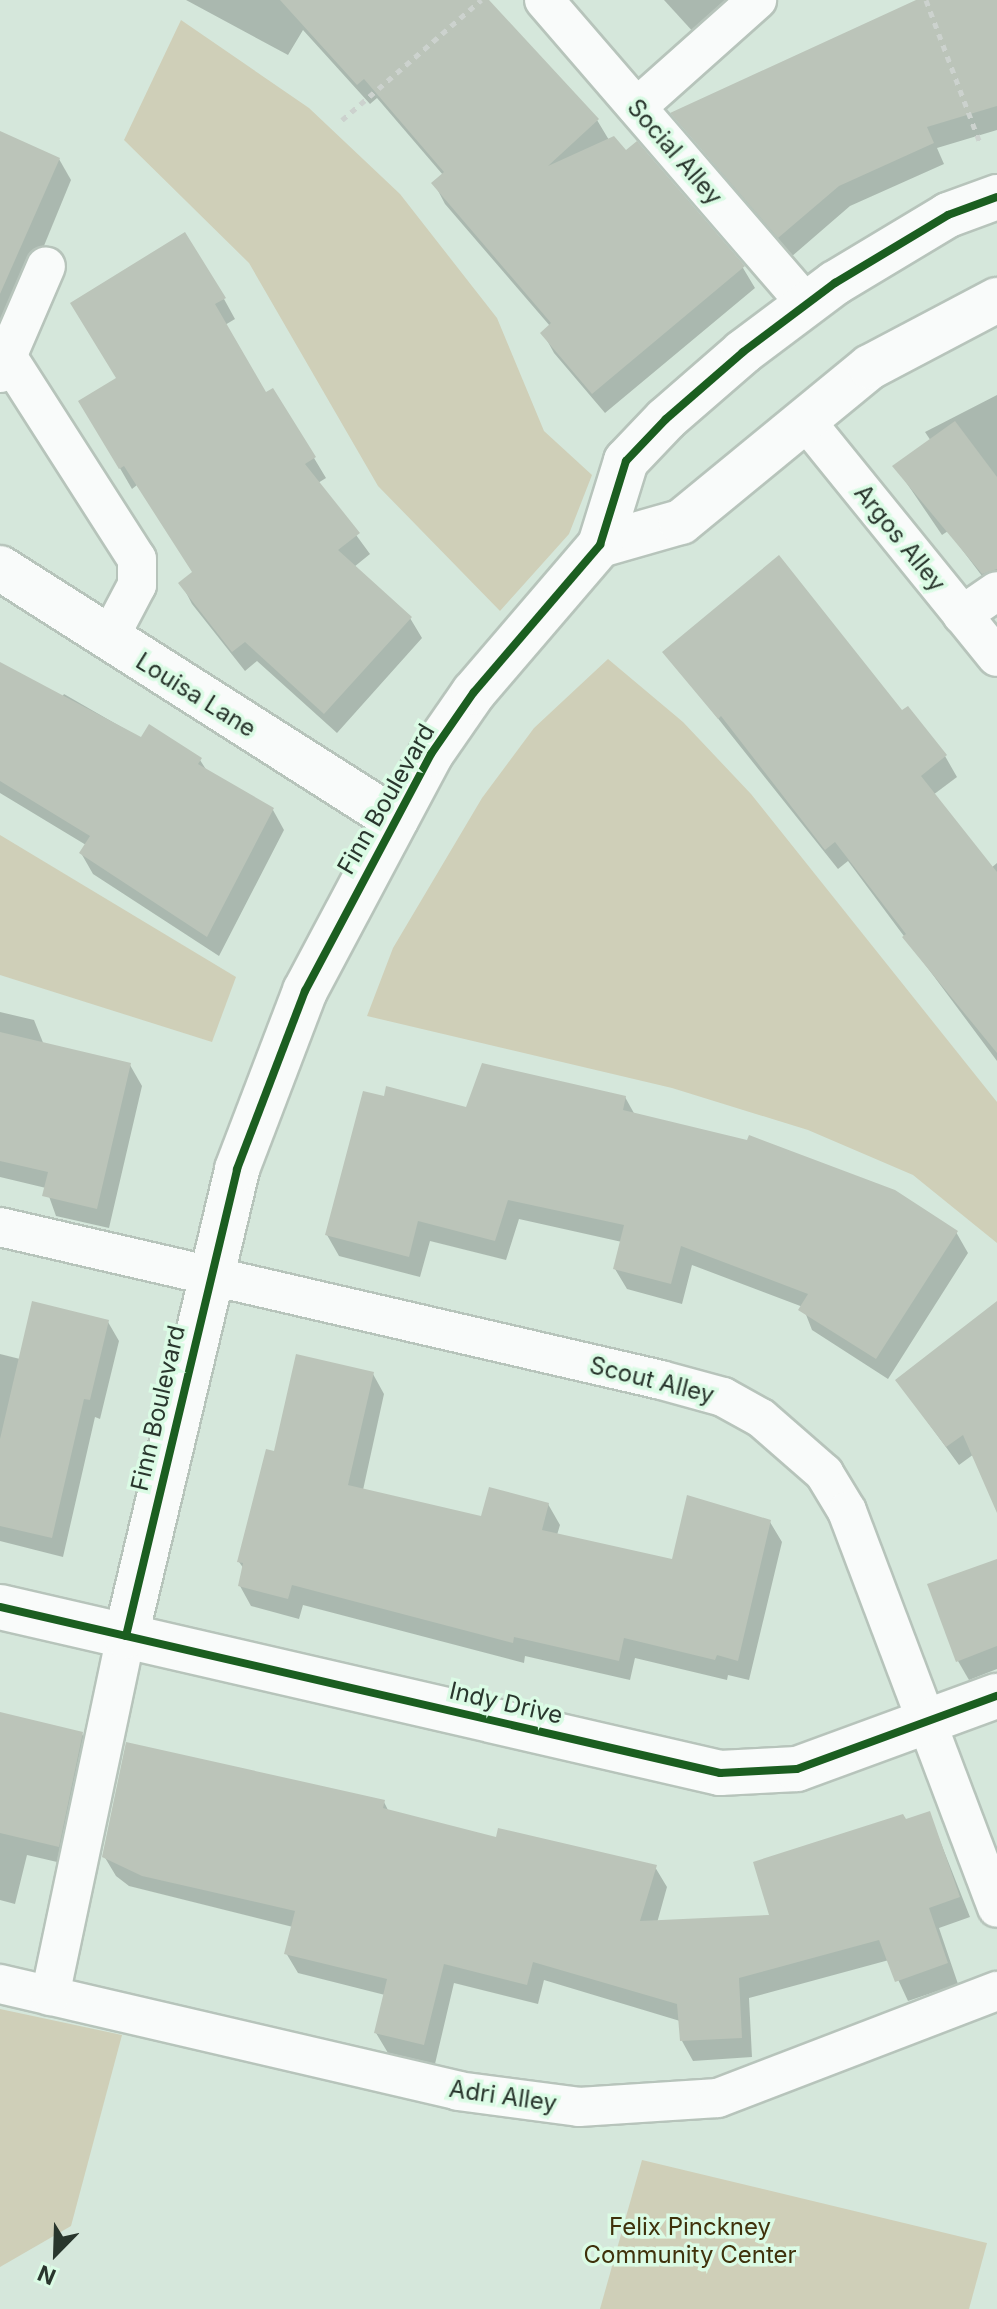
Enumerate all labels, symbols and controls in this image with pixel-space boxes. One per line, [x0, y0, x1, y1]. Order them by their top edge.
street label: Social Alley [621, 93, 729, 211]
street label: Argos Alley [848, 479, 952, 597]
street label: Louisa Lane [131, 647, 261, 743]
street label: Finn Boulevard [331, 719, 441, 879]
street label: Finn Boulevard [125, 1322, 191, 1494]
street label: Scout Alley [587, 1351, 717, 1409]
street label: Indy Drive [447, 1676, 565, 1730]
street label: Adri Alley [447, 2074, 559, 2118]
north arrow [16, 2213, 96, 2293]
park label: Felix Pinckney Community Center [583, 2213, 797, 2269]
text: N [34, 2260, 59, 2290]

